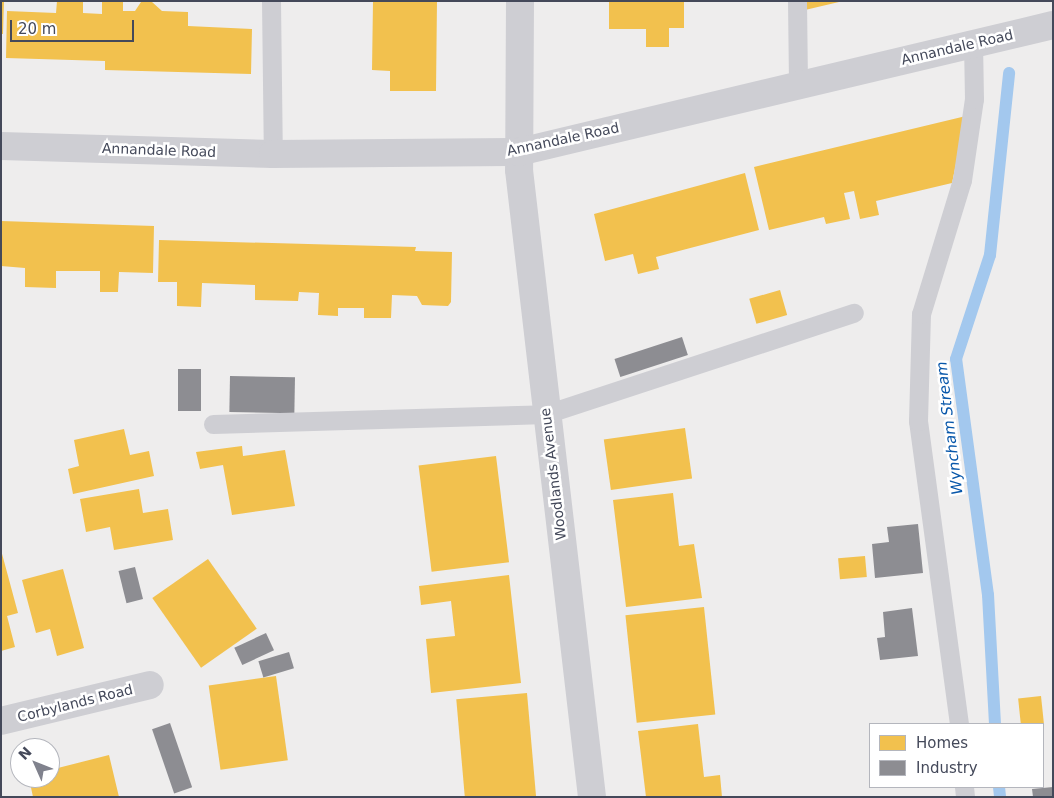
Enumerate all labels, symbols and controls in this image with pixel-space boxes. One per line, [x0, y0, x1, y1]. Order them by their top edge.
scale bar [12, 10, 136, 42]
text: 20 m [18, 20, 56, 38]
street label: Annandale Road [899, 26, 1015, 68]
street label: Annandale Road [505, 119, 621, 159]
street label: Annandale Road [102, 140, 216, 160]
water label: Wyncham Stream [933, 360, 967, 496]
street label: Woodlands Avenue [537, 407, 569, 541]
street label: Corbylands Road [16, 681, 134, 725]
legend [869, 723, 1044, 788]
text: Homes [916, 734, 968, 752]
north arrow [10, 738, 60, 788]
text: N [15, 744, 35, 763]
text: Industry [916, 759, 978, 777]

